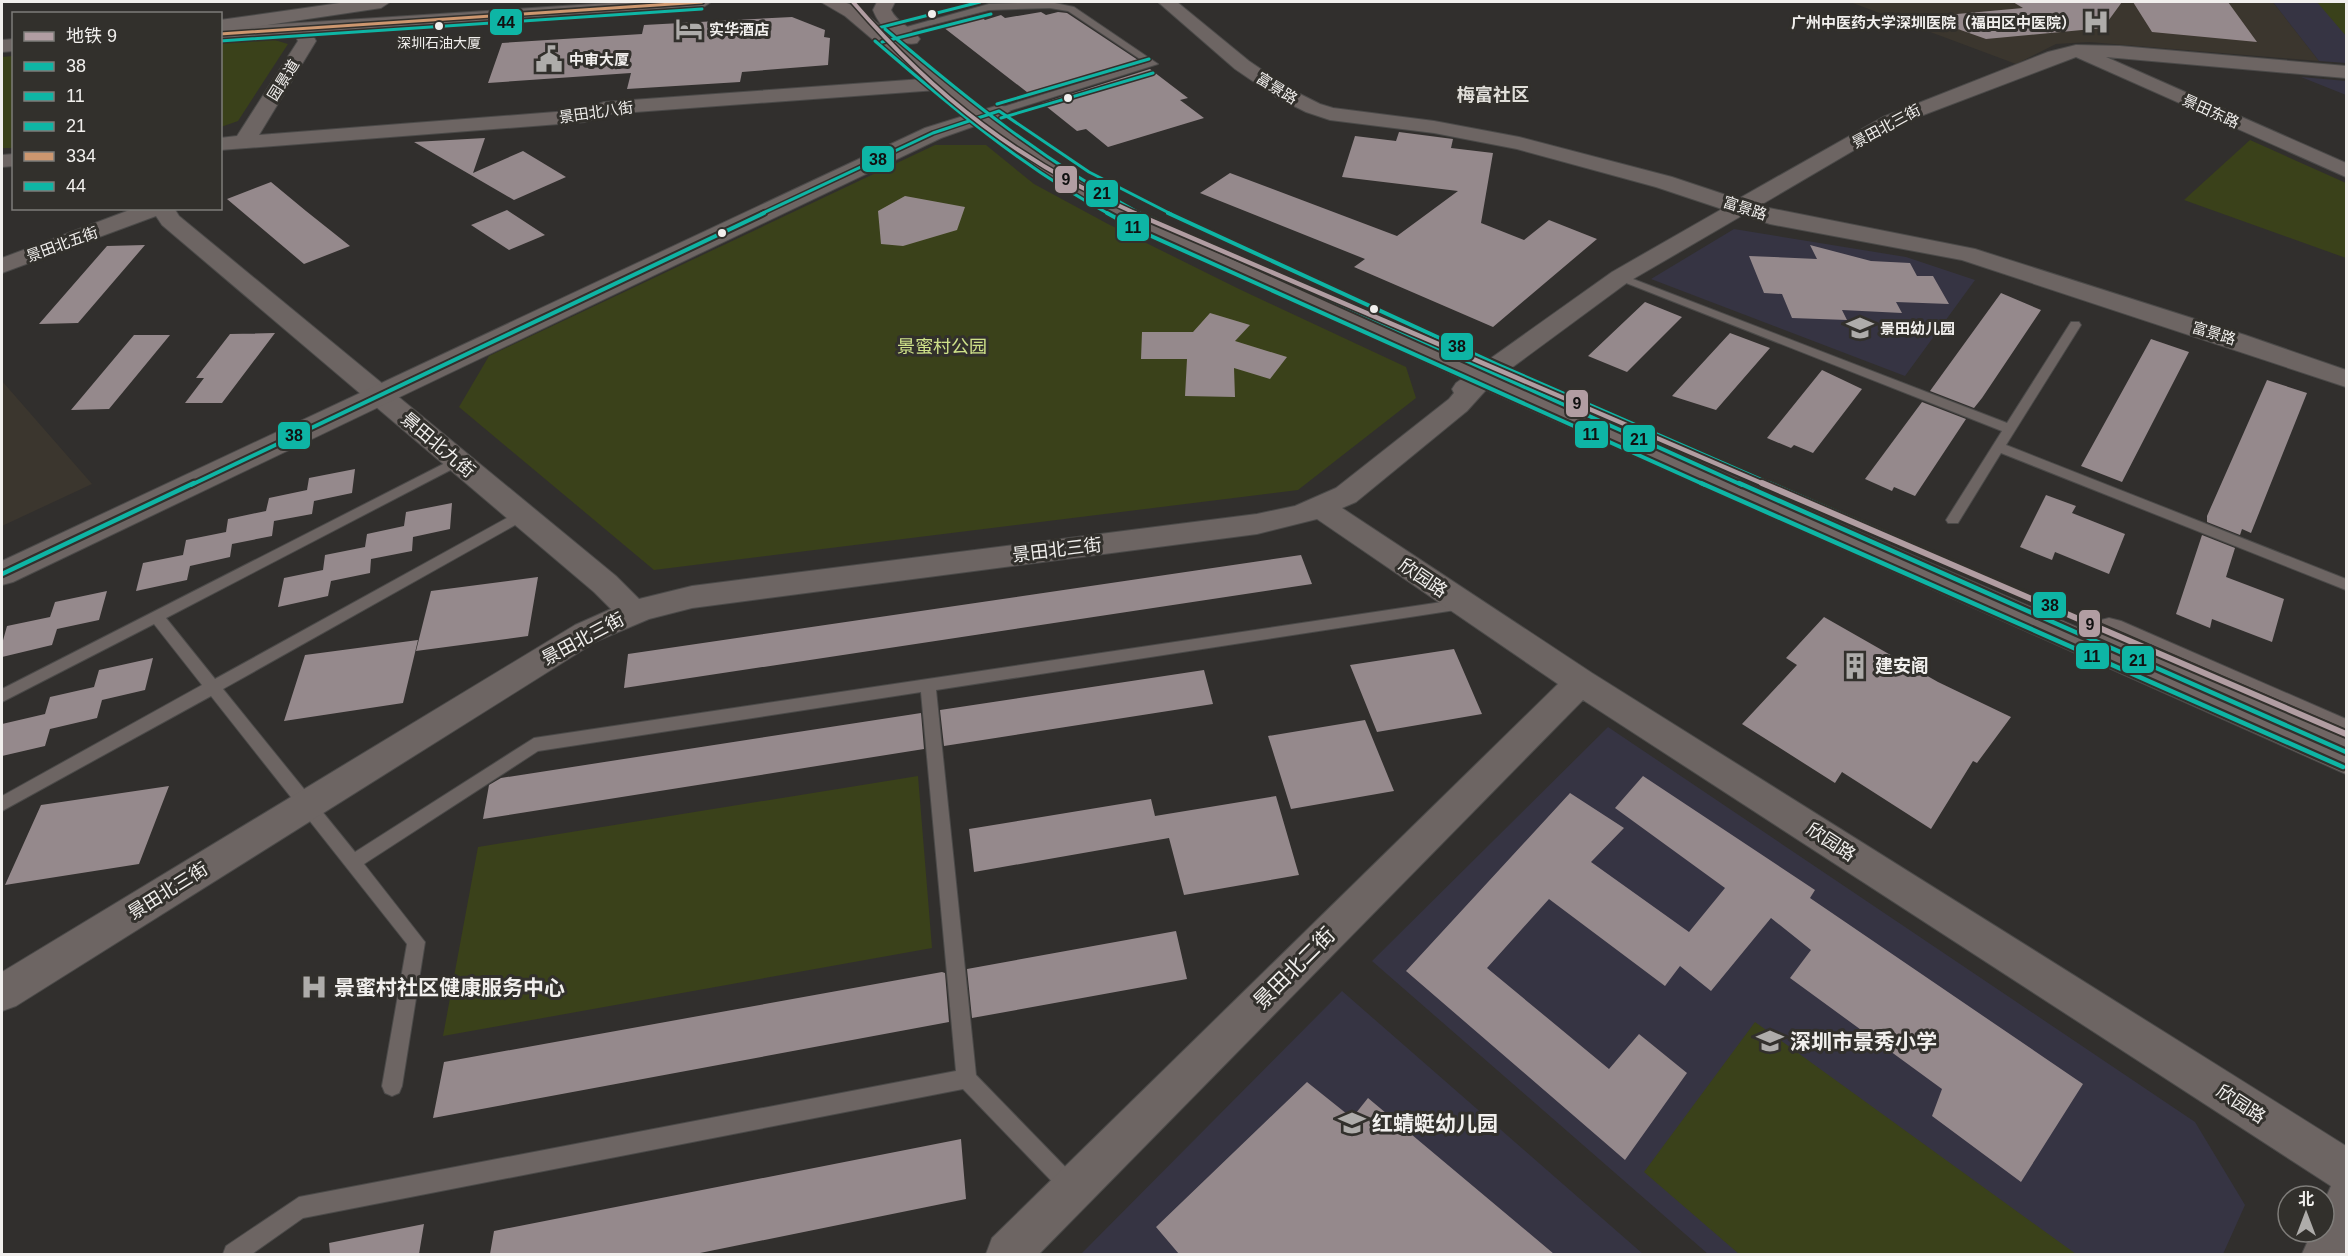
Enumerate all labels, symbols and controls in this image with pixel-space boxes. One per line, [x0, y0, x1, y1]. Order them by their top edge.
hospital icon: 广州中医药大学深圳医院（福田区中医院） [2081, 7, 2111, 37]
line badge: 44 [489, 8, 523, 36]
unlabelled marker [926, 8, 938, 20]
legend [12, 12, 222, 210]
text: 44 [497, 14, 515, 31]
hotel icon: 实华酒店 [674, 14, 704, 44]
place label: 广州中医药大学深圳医院（福田区中医院） [1791, 14, 2076, 31]
marker: 深圳石油大厦 [433, 20, 445, 32]
place label: 实华酒店 [709, 21, 769, 38]
text: 地铁 9 [66, 26, 117, 46]
place label: 深圳石油大厦 [397, 35, 481, 51]
public building icon: 中审大厦 [534, 44, 564, 74]
place label: 中审大厦 [569, 51, 629, 68]
text: 38 [66, 56, 86, 76]
street label: 园景道 [264, 56, 302, 104]
street label: 富景路 [1253, 69, 1301, 107]
district label: 梅富社区 [1457, 85, 1529, 105]
text: 11 [66, 86, 85, 106]
street label: 景田东路 [2180, 91, 2242, 131]
unlabelled marker [1062, 92, 1074, 104]
street label: 景田北八街 [558, 98, 634, 126]
street label: 景田北三街 [1849, 101, 1923, 151]
text: 21 [66, 116, 86, 136]
line badge: 38 [861, 145, 895, 173]
text: 334 [66, 146, 96, 166]
text: 38 [869, 151, 887, 168]
line badge: 9 [1054, 165, 1078, 194]
text: 9 [1062, 171, 1071, 188]
text: 44 [66, 176, 86, 196]
line badge: 21 [1085, 179, 1119, 208]
text: 21 [1093, 185, 1111, 202]
street label: 富景路 [1721, 193, 1769, 223]
line badge: 11 [1116, 213, 1150, 242]
text: 11 [1125, 219, 1142, 236]
street label: 景田北五街 [24, 223, 100, 265]
unlabelled marker [716, 227, 728, 239]
unlabelled marker [1368, 303, 1380, 315]
school or university icon: 景田幼儿园 [1845, 313, 1875, 343]
street label: 富景路 [2190, 318, 2238, 348]
place label: 景田幼儿园 [1880, 320, 1955, 337]
line badge: 38 [1440, 332, 1474, 361]
park label: 景蜜村公园 [897, 337, 987, 357]
text: 38 [1448, 338, 1466, 355]
line badge: 9 [1565, 389, 1589, 418]
text: 9 [1573, 395, 1582, 412]
street label: 景田北九街 [397, 408, 479, 482]
line badge: 11 [1574, 420, 1609, 449]
line badge: 38 [277, 421, 311, 450]
line badge: 21 [1622, 424, 1656, 453]
text: 11 [1583, 426, 1600, 443]
text: 38 [285, 427, 303, 444]
text: 21 [1630, 431, 1648, 448]
street label: 景田北三街 [1011, 535, 1103, 565]
street label: 欣园路 [1395, 555, 1451, 601]
line badge: 38 [2032, 591, 2067, 619]
text: 38 [2041, 597, 2059, 614]
street label: 景田北三街 [539, 609, 627, 669]
line badge: 9 [2078, 609, 2101, 638]
text: 9 [2086, 616, 2095, 633]
line badge: 11 [2075, 642, 2110, 670]
line badge: 21 [2121, 645, 2155, 674]
text: 11 [2084, 648, 2101, 665]
building icon: 建安阁 [1840, 651, 1870, 681]
text: 21 [2129, 652, 2147, 669]
place label: 建安阁 [1875, 656, 1929, 676]
street label: 欣园路 [1803, 819, 1859, 865]
street label: 景田北三街 [125, 859, 211, 923]
street label: 景田北二街 [1249, 923, 1339, 1013]
hospital icon: 景蜜村社区健康服务中心 [299, 972, 329, 1002]
place label: 景蜜村社区健康服务中心 [334, 976, 565, 999]
school or university icon: 深圳市景秀小学 [1755, 1026, 1785, 1056]
place label: 深圳市景秀小学 [1790, 1030, 1937, 1053]
street label: 欣园路 [2213, 1081, 2269, 1127]
school or university icon: 红蜻蜓幼儿园 [1337, 1108, 1367, 1138]
place label: 红蜻蜓幼儿园 [1372, 1112, 1498, 1135]
north arrow [2276, 1184, 2336, 1244]
text: 北 [2298, 1191, 2314, 1208]

